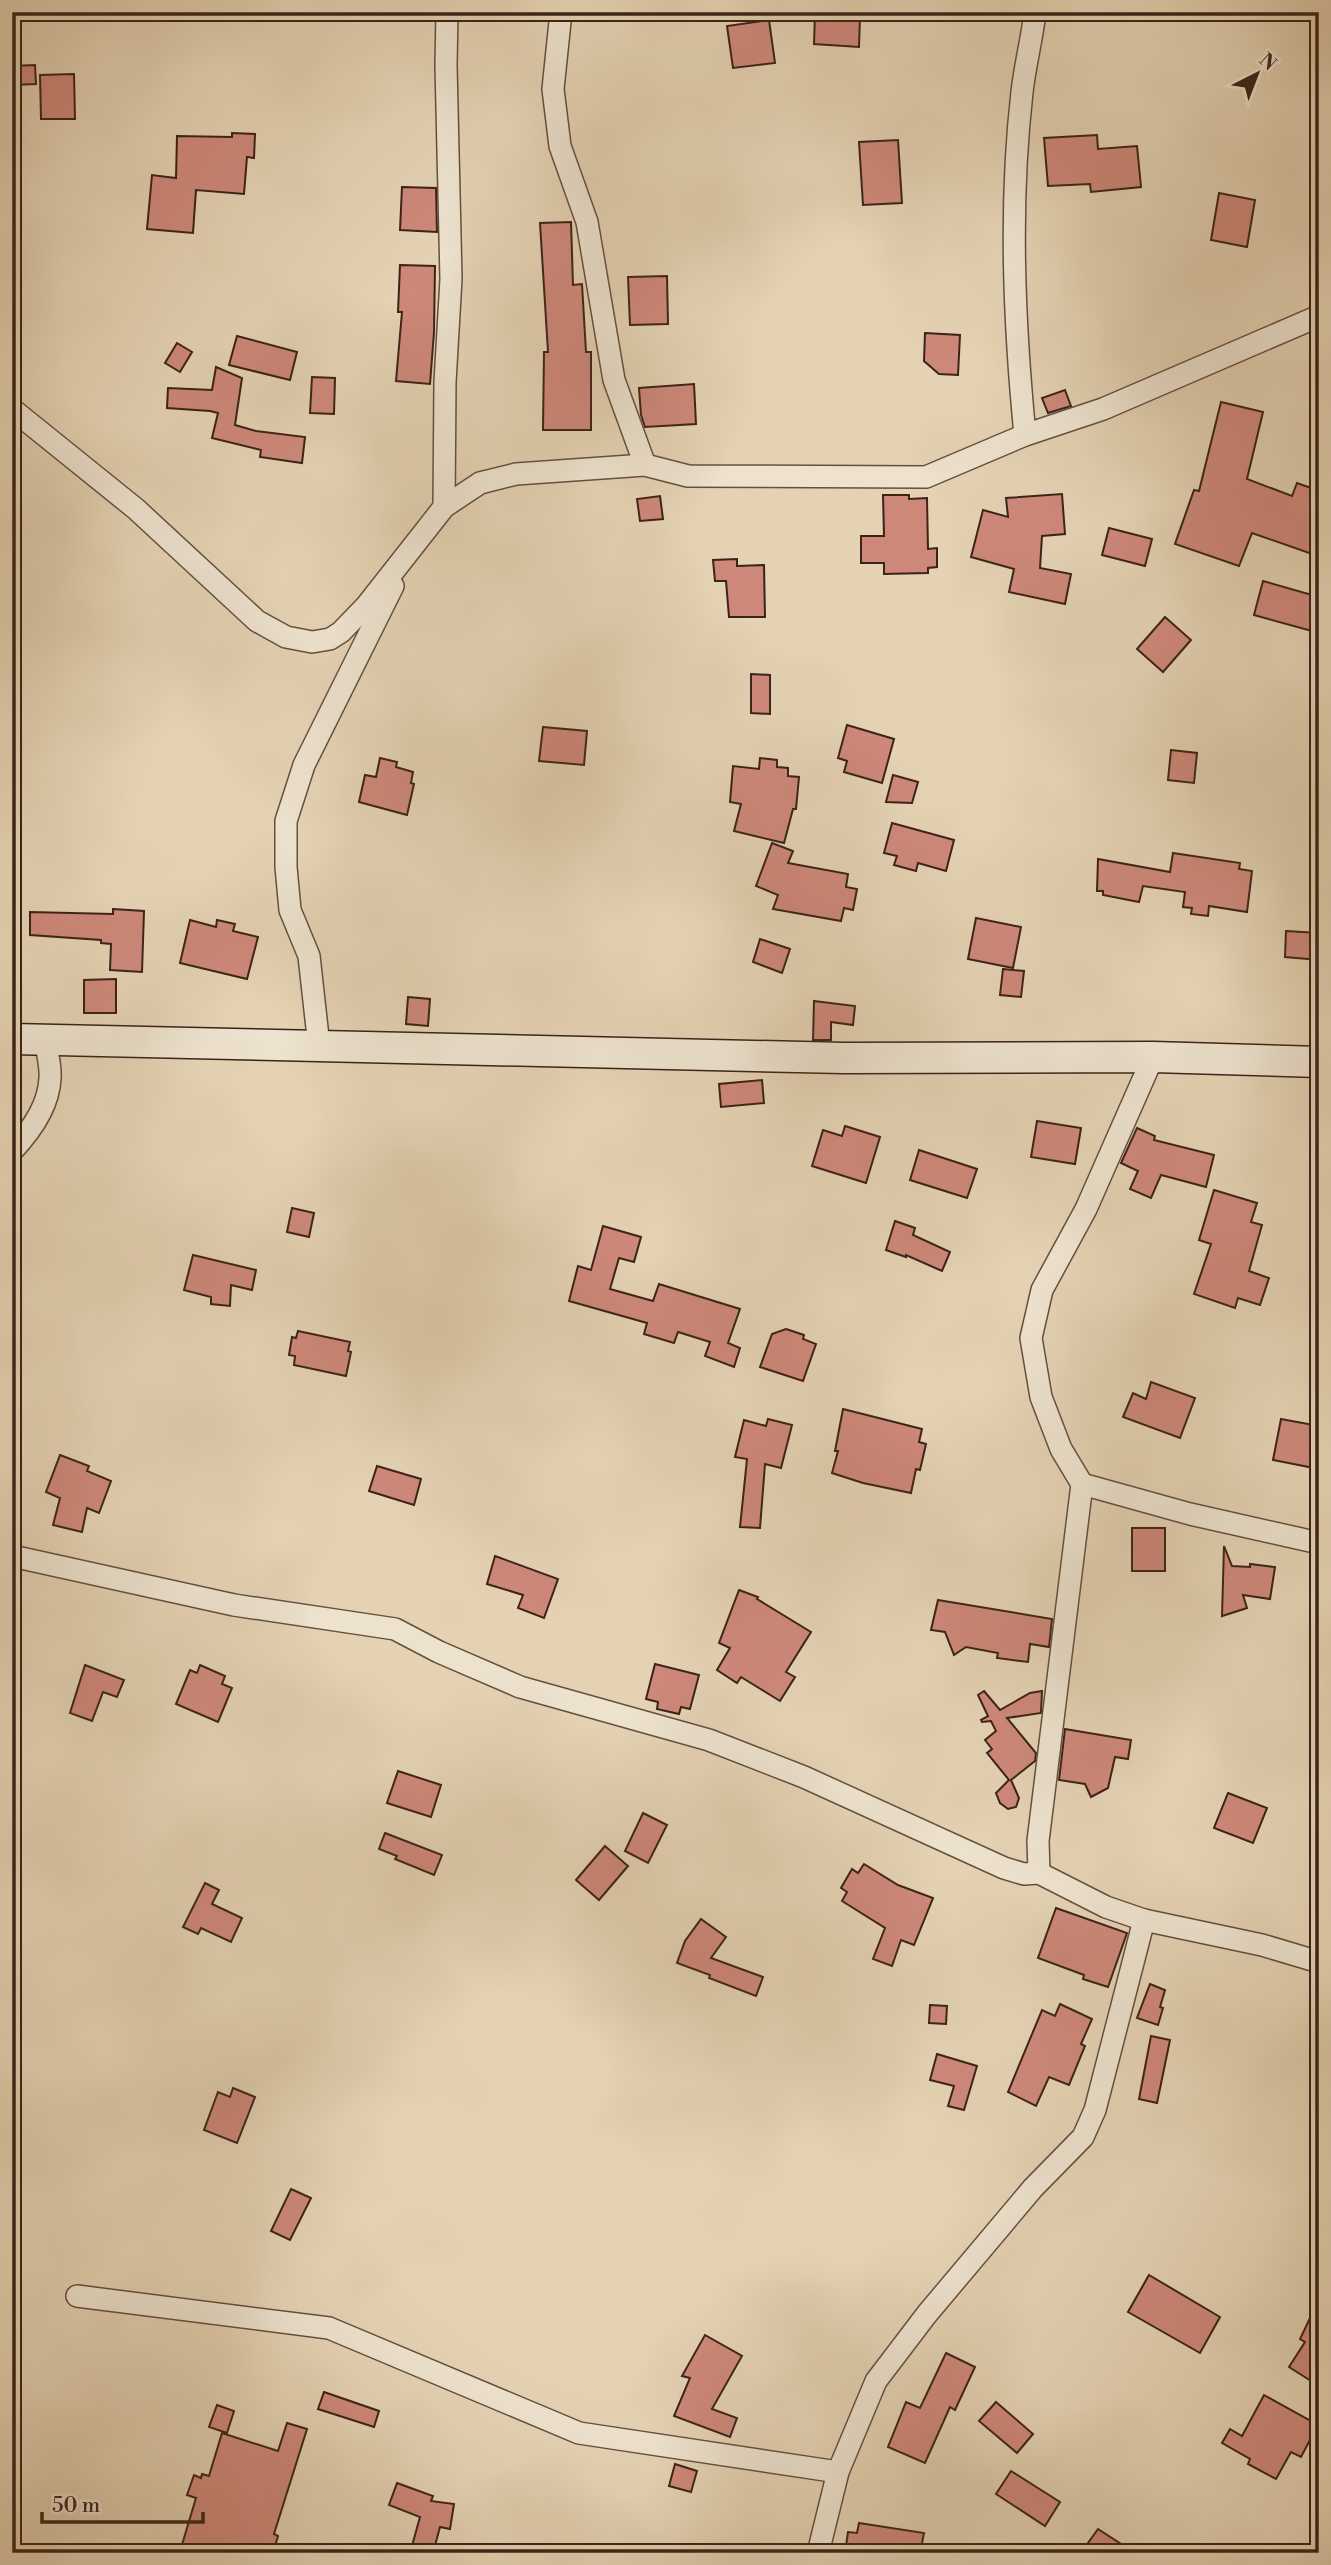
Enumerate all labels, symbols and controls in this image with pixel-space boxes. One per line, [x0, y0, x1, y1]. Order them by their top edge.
north arrow [1222, 38, 1292, 108]
text: N [1254, 48, 1281, 76]
scale bar [42, 2481, 203, 2525]
text: 50 m [52, 2493, 100, 2519]

